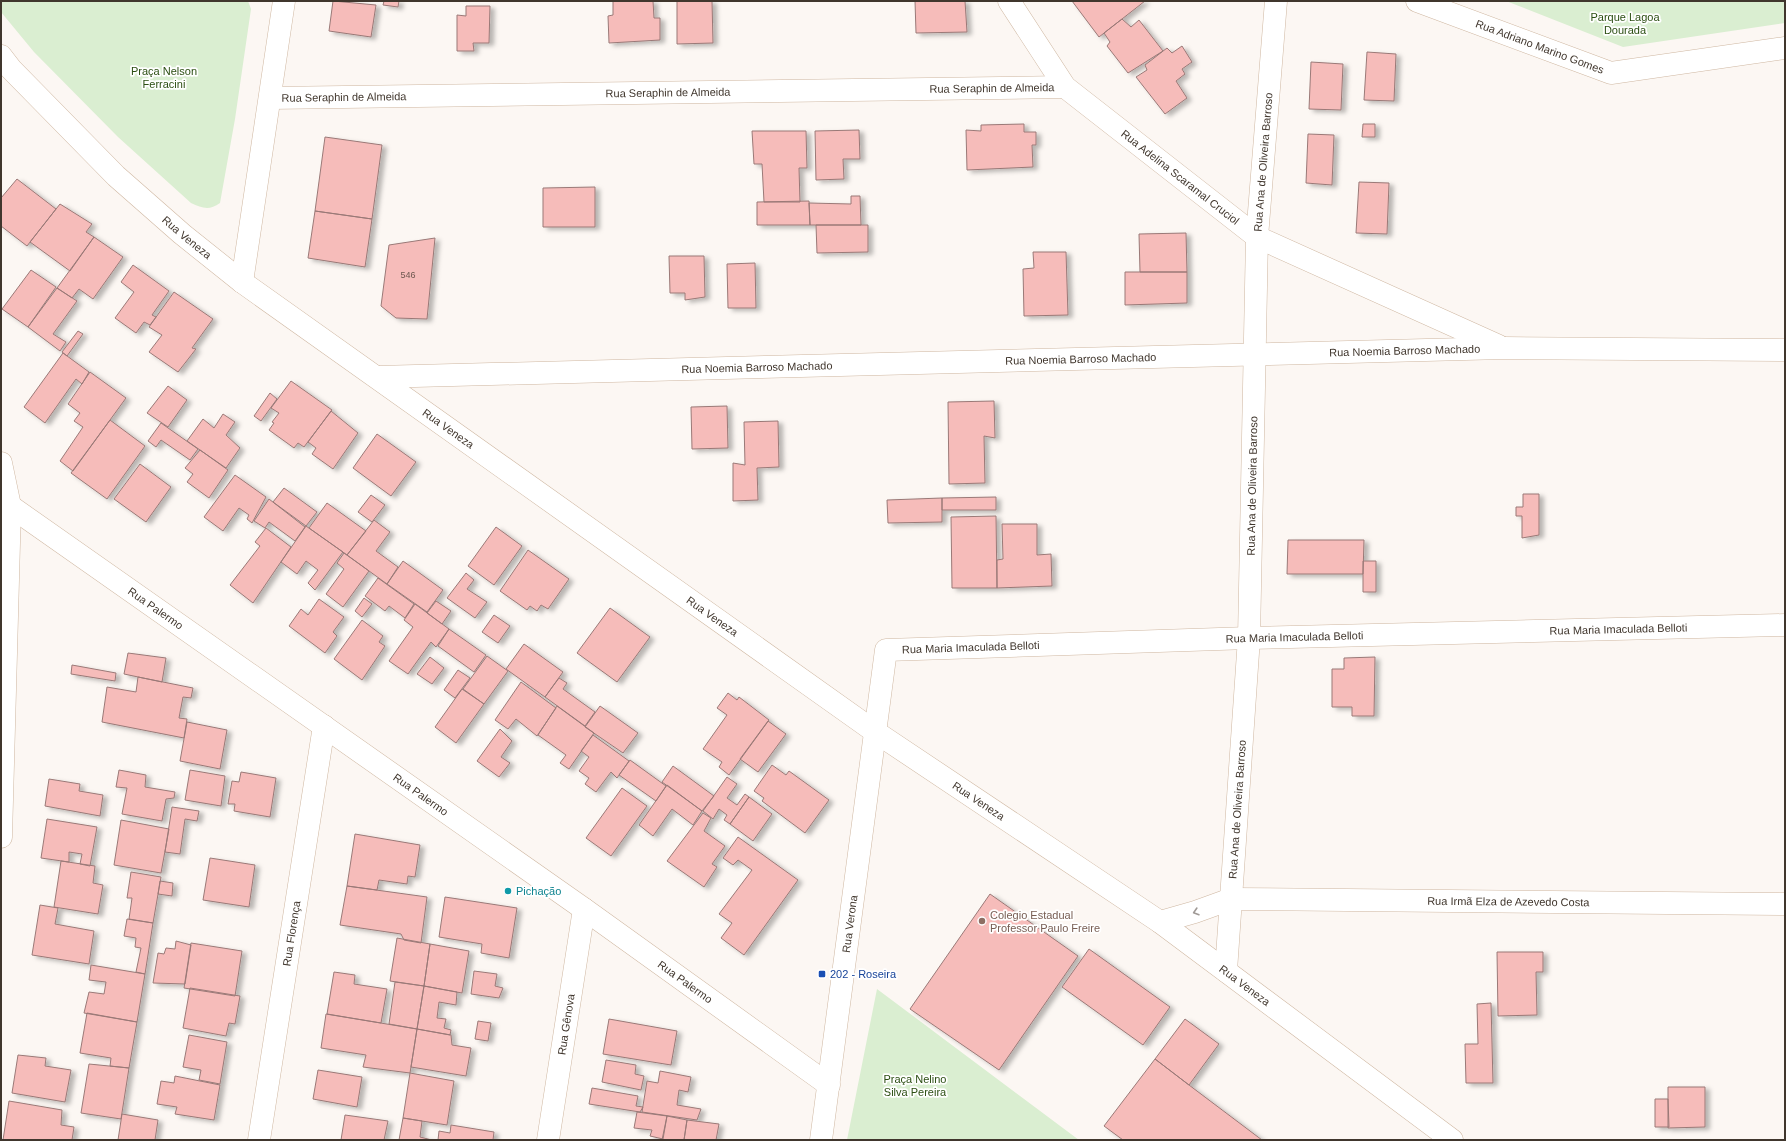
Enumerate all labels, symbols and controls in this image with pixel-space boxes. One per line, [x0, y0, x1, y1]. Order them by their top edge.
park label: Parque Lagoa Dourada [1590, 11, 1660, 36]
street label: Rua Adriano Marino Gomes [1474, 17, 1606, 76]
park label: Praça Nelson Ferracini [131, 65, 197, 90]
street label: Rua Seraphin de Almeida [929, 81, 1055, 95]
street label: Rua Seraphin de Almeida [605, 86, 731, 99]
street label: Rua Seraphin de Almeida [281, 90, 407, 104]
street label: Rua Ana de Oliveira Barroso [1251, 92, 1275, 232]
street label: Rua Adelina Scaramal Cruciol [1119, 127, 1242, 227]
street label: Rua Veneza [160, 214, 214, 262]
house number: 546 [400, 270, 416, 280]
street label: Rua Noemia Barroso Machado [1329, 343, 1480, 358]
street label: Rua Noemia Barroso Machado [1005, 351, 1156, 367]
street label: Rua Noemia Barroso Machado [681, 359, 833, 375]
street label: Rua Veneza [420, 406, 477, 451]
street label: Rua Ana de Oliveira Barroso [1245, 416, 1259, 556]
street label: Rua Palermo [126, 585, 185, 632]
street label: Rua Veneza [684, 594, 741, 639]
street label: Rua Maria Imaculada Belloti [1549, 621, 1687, 637]
street label: Rua Maria Imaculada Belloti [1225, 629, 1364, 645]
street label: Rua Maria Imaculada Belloti [902, 639, 1040, 655]
street label: Rua Ana de Oliveira Barroso [1226, 739, 1248, 879]
street label: Rua Palermo [391, 771, 451, 818]
street label: Rua Veneza [950, 779, 1008, 823]
place label: Pichação [516, 885, 561, 897]
marker: Pichação [503, 886, 513, 896]
street label: Rua Verona [840, 893, 860, 954]
street label: Rua Irmã Elza de Azevedo Costa [1427, 895, 1590, 908]
street label: Rua Florença [280, 899, 303, 967]
one-way arrow [1193, 907, 1200, 915]
place label: Colegio Estadual Professor Paulo Freire [990, 909, 1100, 934]
marker: Colegio Estadual Professor Paulo Freire [977, 916, 987, 926]
street label: Rua Palermo [656, 958, 715, 1005]
street label: Rua Veneza [1217, 963, 1273, 1009]
place label: 202 - Roseira [830, 968, 897, 980]
marker: 202 - Roseira [817, 969, 827, 979]
street label: Rua Gênova [555, 992, 577, 1056]
park label: Praça Nelino Silva Pereira [884, 1073, 947, 1098]

